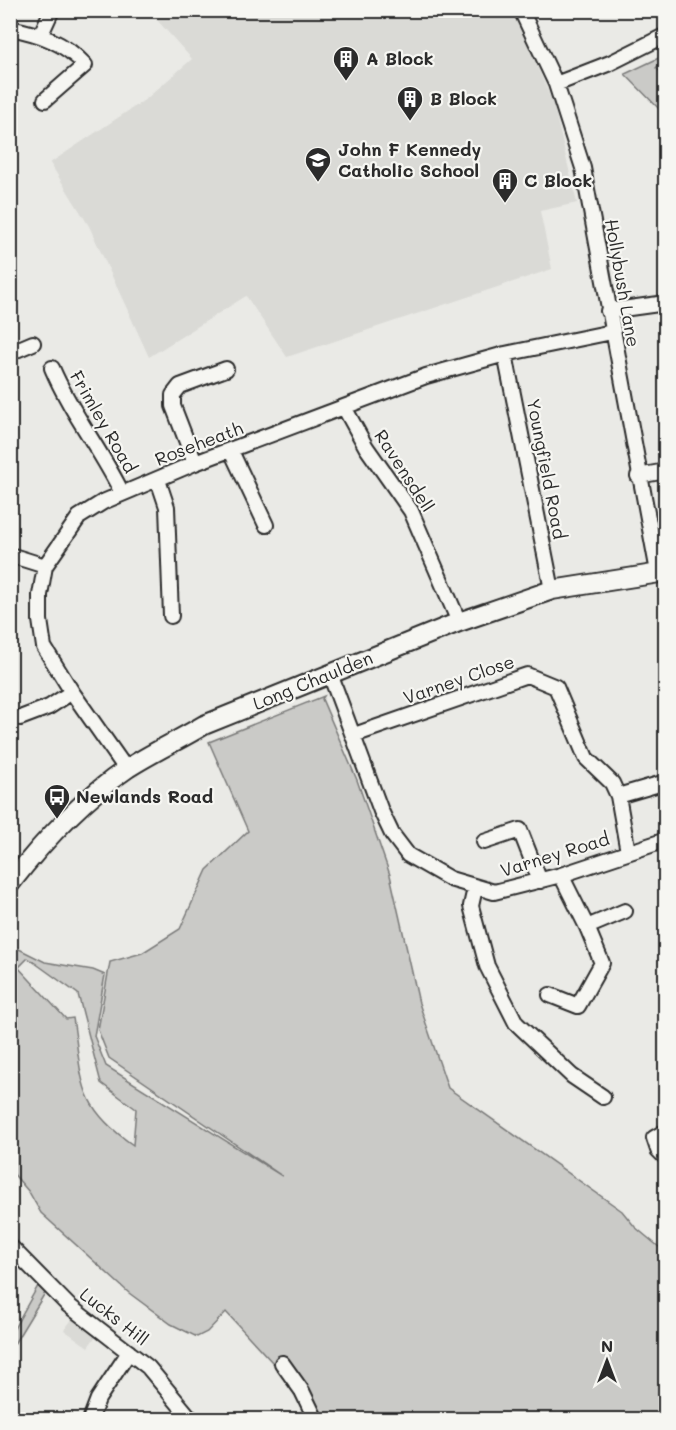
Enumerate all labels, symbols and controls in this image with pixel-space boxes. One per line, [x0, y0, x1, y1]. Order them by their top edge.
building icon: A Block [331, 44, 361, 82]
place label: A Block [366, 46, 433, 70]
building icon: B Block [395, 84, 425, 122]
place label: B Block [430, 86, 497, 110]
place label: John F Kennedy Catholic School [338, 137, 481, 182]
school or university icon: John F Kennedy Catholic School [303, 145, 333, 183]
building icon: C Block [490, 166, 520, 204]
place label: C Block [524, 168, 592, 192]
street label: Hollybush Lane [600, 217, 646, 349]
street label: Frimley Road [65, 366, 143, 477]
street label: Youngfield Road [522, 396, 572, 541]
street label: Roseheath [151, 415, 246, 471]
street label: Ravensdell [369, 425, 440, 516]
street label: Long Chaulden [249, 645, 376, 715]
street label: Varney Close [400, 649, 517, 709]
bus stop icon: Newlands Road [42, 782, 72, 820]
place label: Newlands Road [76, 784, 213, 808]
street label: Varney Road [497, 826, 612, 882]
street label: Lucks Hill [75, 1282, 154, 1351]
north arrow [577, 1331, 637, 1391]
text: N [601, 1335, 613, 1356]

